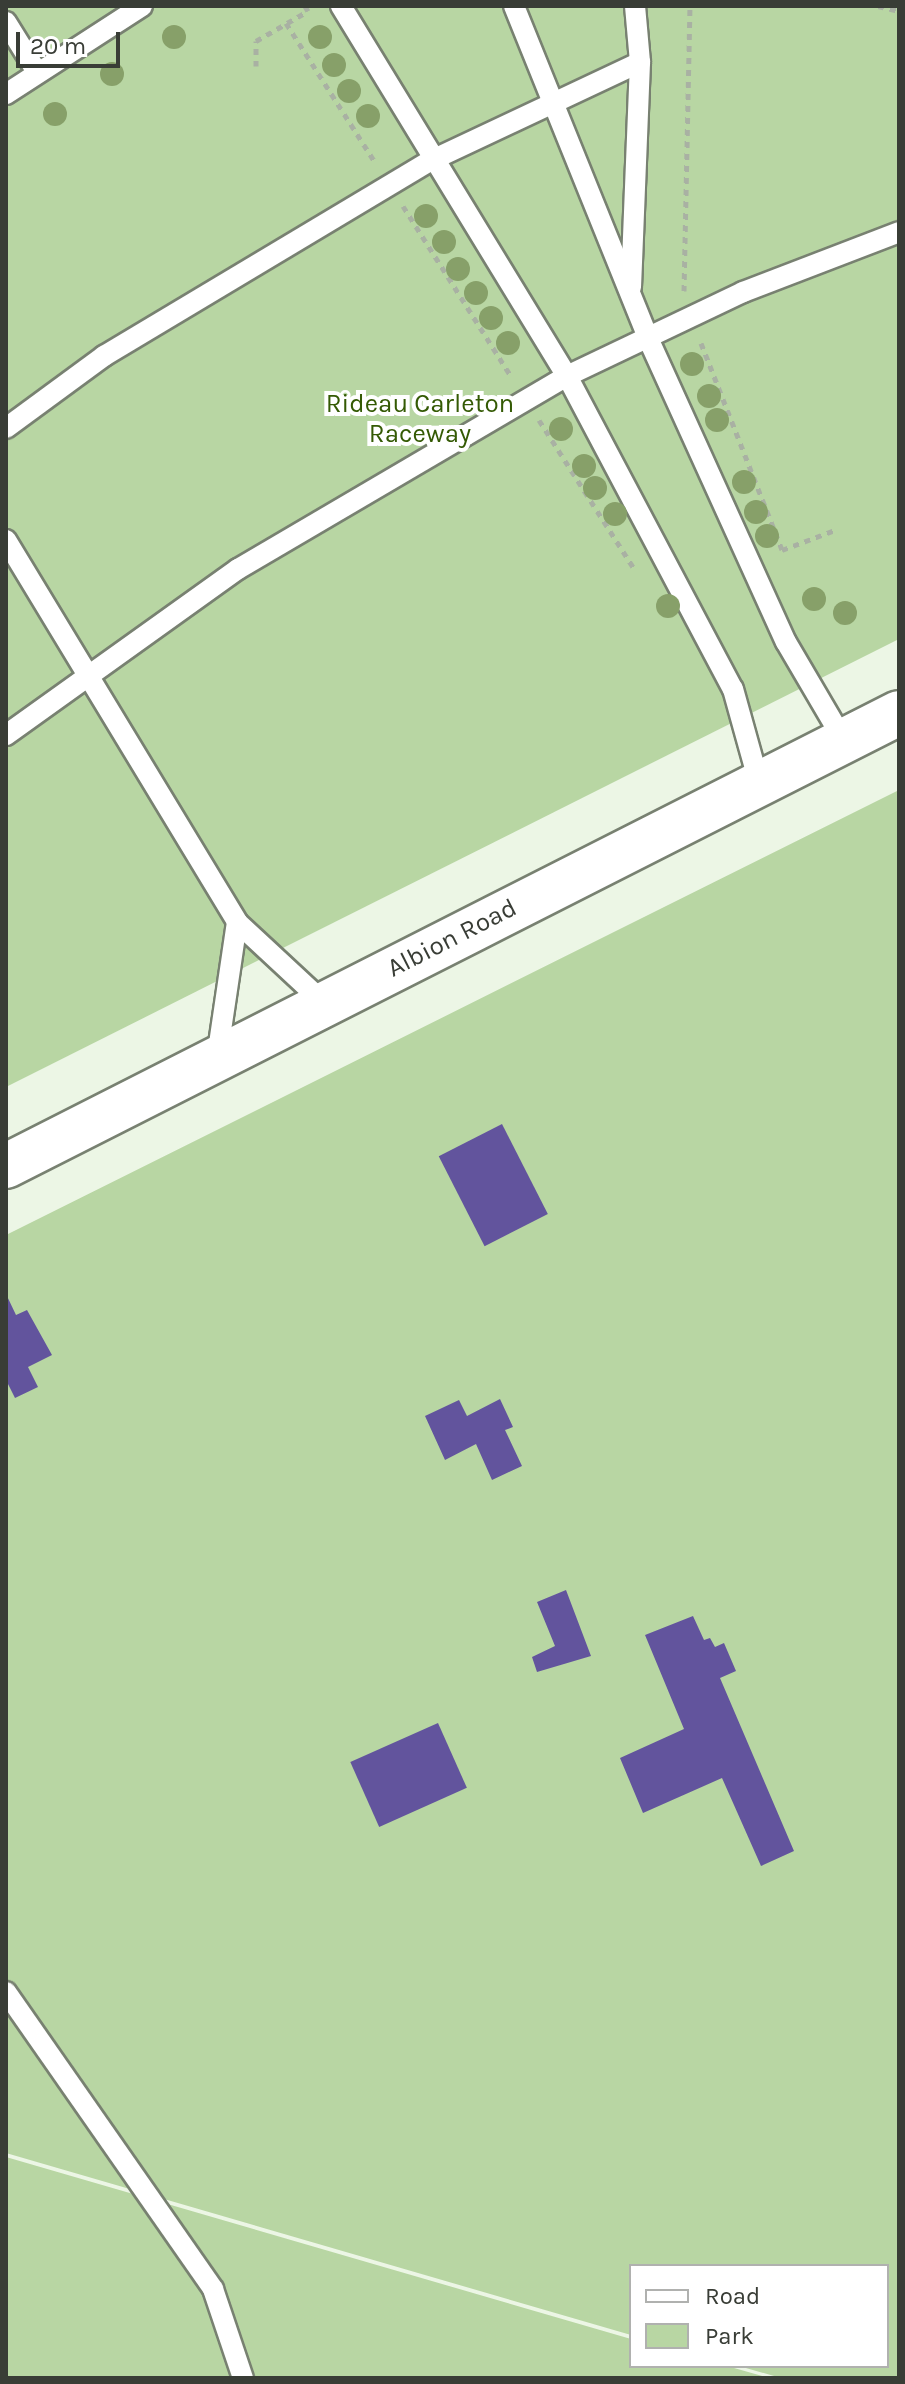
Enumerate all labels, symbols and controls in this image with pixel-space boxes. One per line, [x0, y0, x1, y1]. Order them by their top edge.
scale bar [20, 16, 124, 66]
text: 20 m [30, 32, 86, 60]
park label: Rideau Carleton Raceway [326, 388, 514, 450]
street label: Albion Road [382, 892, 522, 984]
legend [629, 2264, 889, 2368]
text: Road [705, 2282, 760, 2310]
text: Park [705, 2322, 754, 2350]

